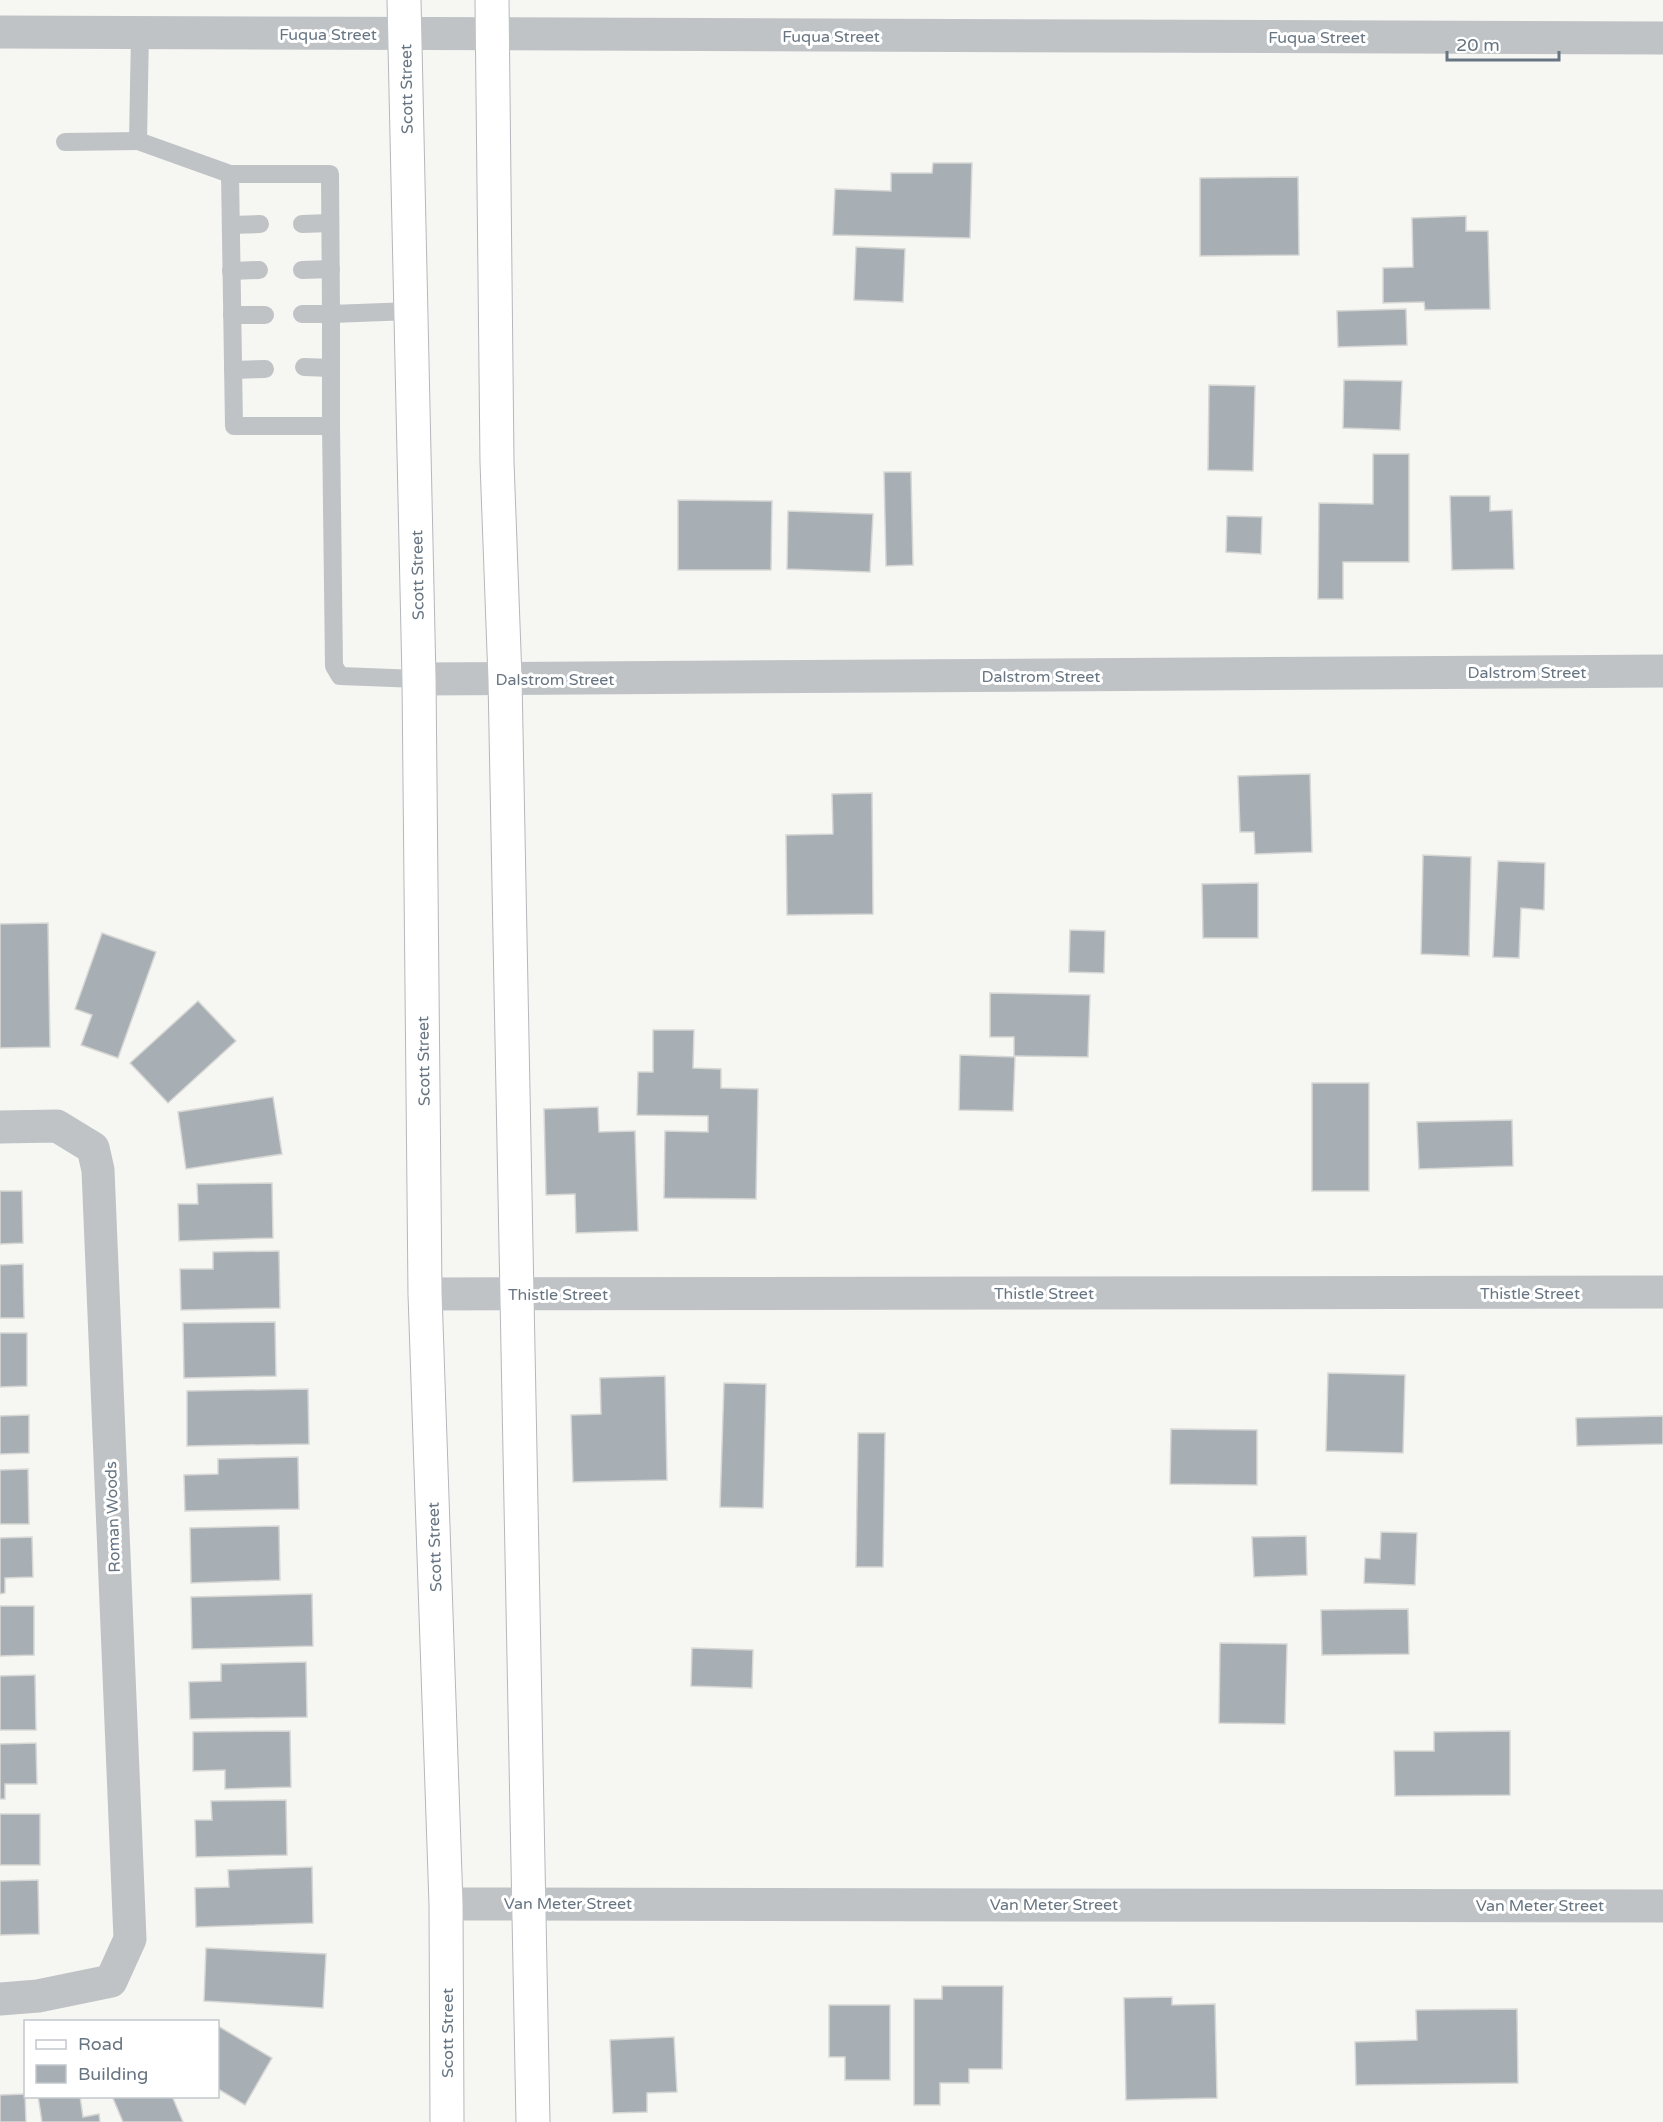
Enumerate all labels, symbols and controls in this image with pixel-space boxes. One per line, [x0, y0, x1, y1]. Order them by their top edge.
scale bar [1447, 24, 1560, 62]
street label: Fuqua Street [279, 25, 377, 45]
street label: Fuqua Street [782, 27, 880, 47]
street label: Fuqua Street [1268, 28, 1366, 48]
text: 20 m [1456, 34, 1500, 56]
street label: Scott Street [396, 44, 418, 134]
street label: Scott Street [407, 530, 429, 620]
street label: Dalstrom Street [1468, 663, 1586, 683]
street label: Dalstrom Street [982, 667, 1100, 687]
street label: Dalstrom Street [496, 670, 614, 690]
street label: Scott Street [413, 1016, 435, 1106]
street label: Thistle Street [994, 1284, 1094, 1304]
street label: Thistle Street [1480, 1284, 1580, 1304]
street label: Thistle Street [508, 1285, 608, 1305]
street label: Roman Woods [101, 1461, 125, 1573]
street label: Scott Street [423, 1502, 447, 1592]
street label: Van Meter Street [504, 1894, 632, 1914]
street label: Van Meter Street [990, 1895, 1118, 1915]
street label: Van Meter Street [1476, 1896, 1604, 1916]
street label: Scott Street [438, 1988, 458, 2078]
legend [24, 2020, 219, 2098]
text: Road [78, 2033, 123, 2055]
text: Building [78, 2063, 148, 2085]

